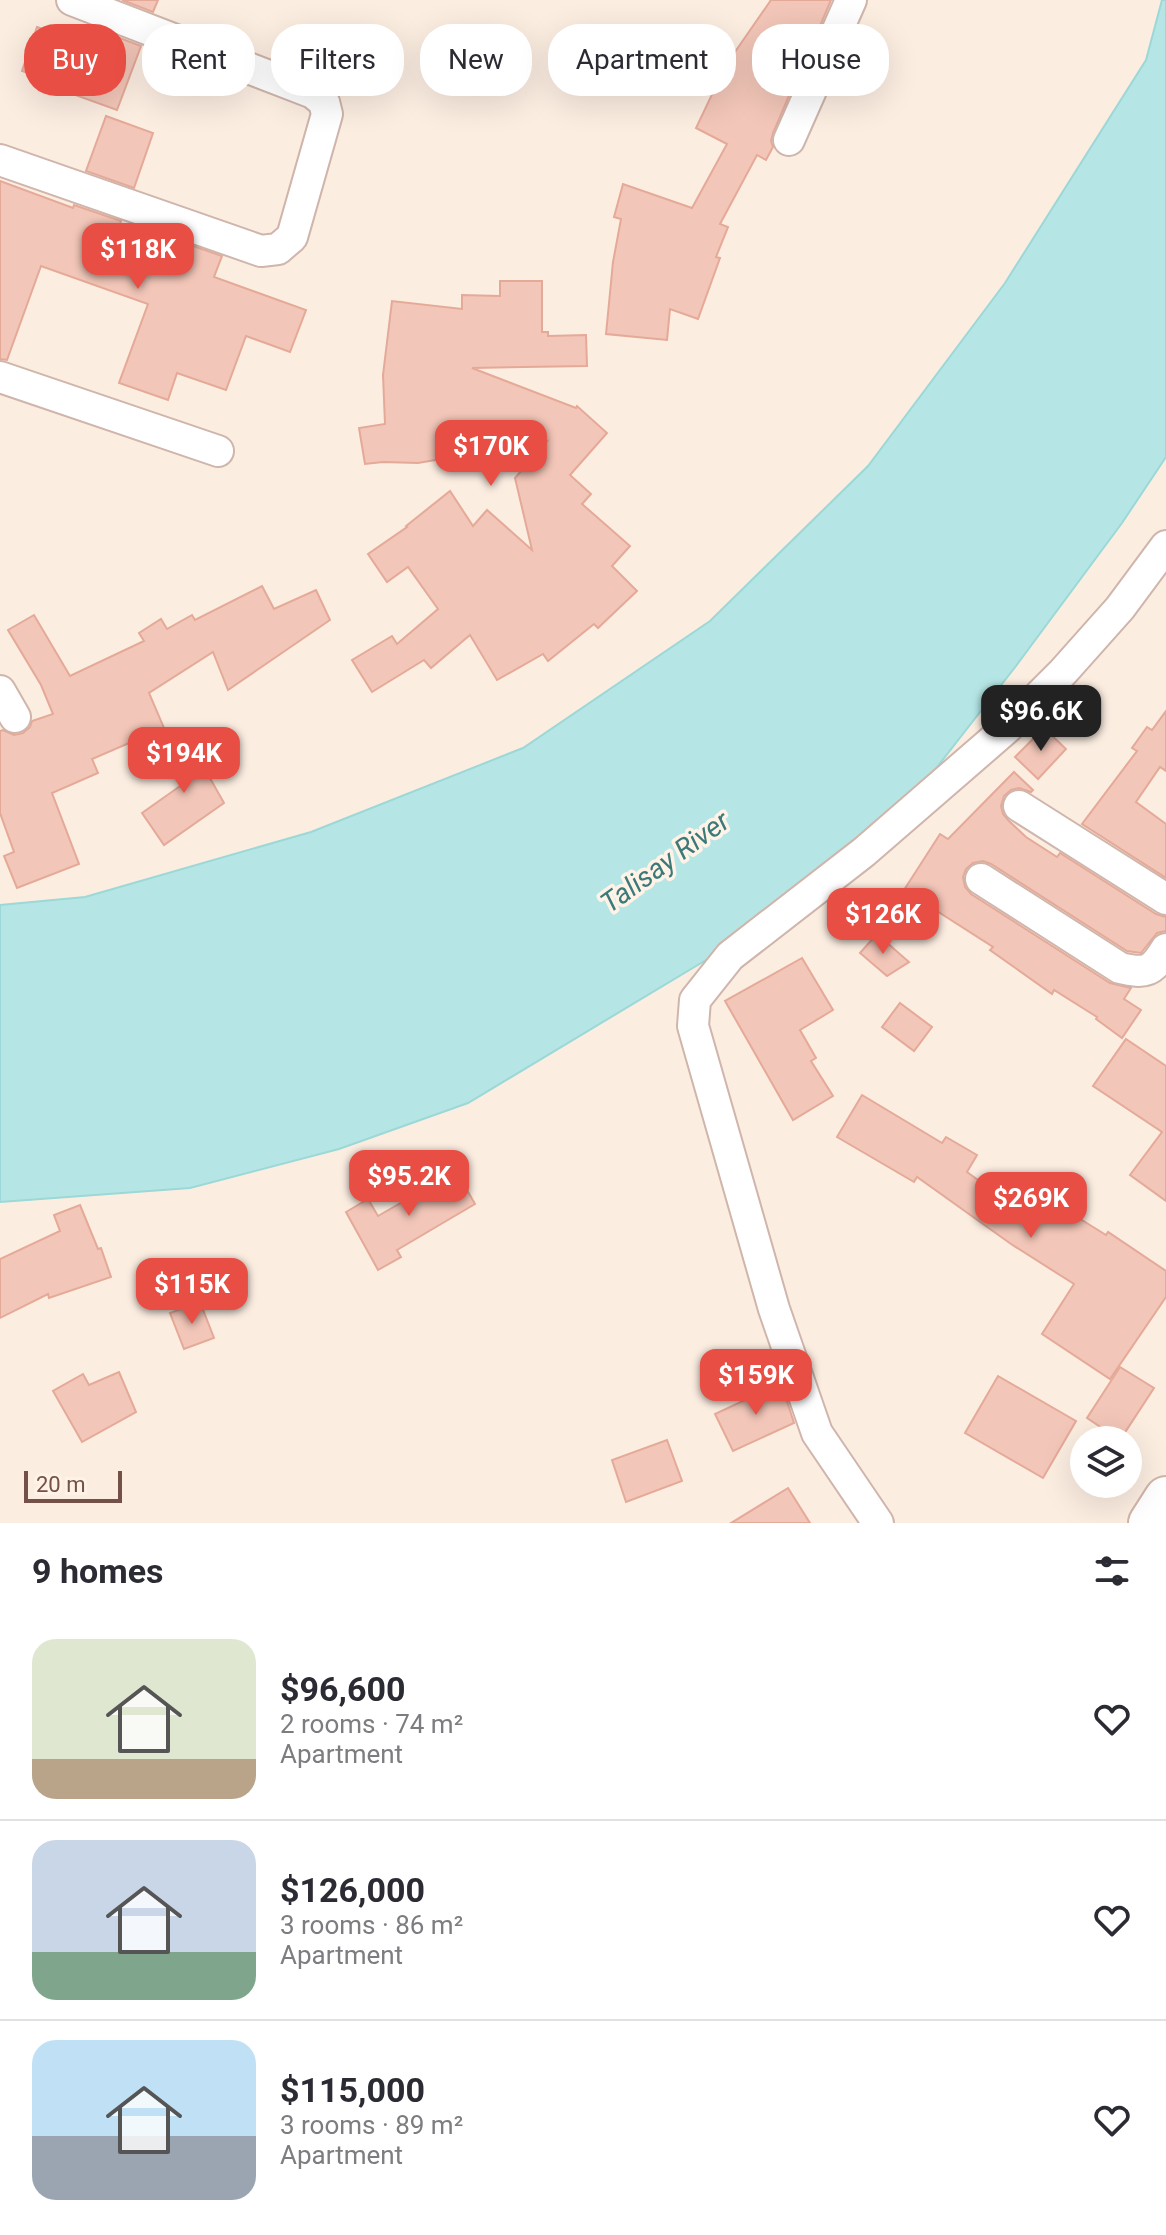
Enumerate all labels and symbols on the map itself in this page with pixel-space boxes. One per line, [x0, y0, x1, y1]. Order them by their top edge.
pin: $118K [82, 223, 194, 291]
pin: $170K [435, 420, 547, 488]
pin: $96.6K [976, 685, 1106, 753]
pin: $194K [128, 727, 240, 795]
water label: Talisay River [594, 804, 736, 920]
pin: $126K [827, 888, 939, 956]
pin: $95.2K [344, 1150, 474, 1218]
pin: $269K [975, 1172, 1087, 1240]
pin: $115K [136, 1258, 248, 1326]
pin: $159K [700, 1349, 812, 1417]
scale bar [24, 1467, 122, 1503]

